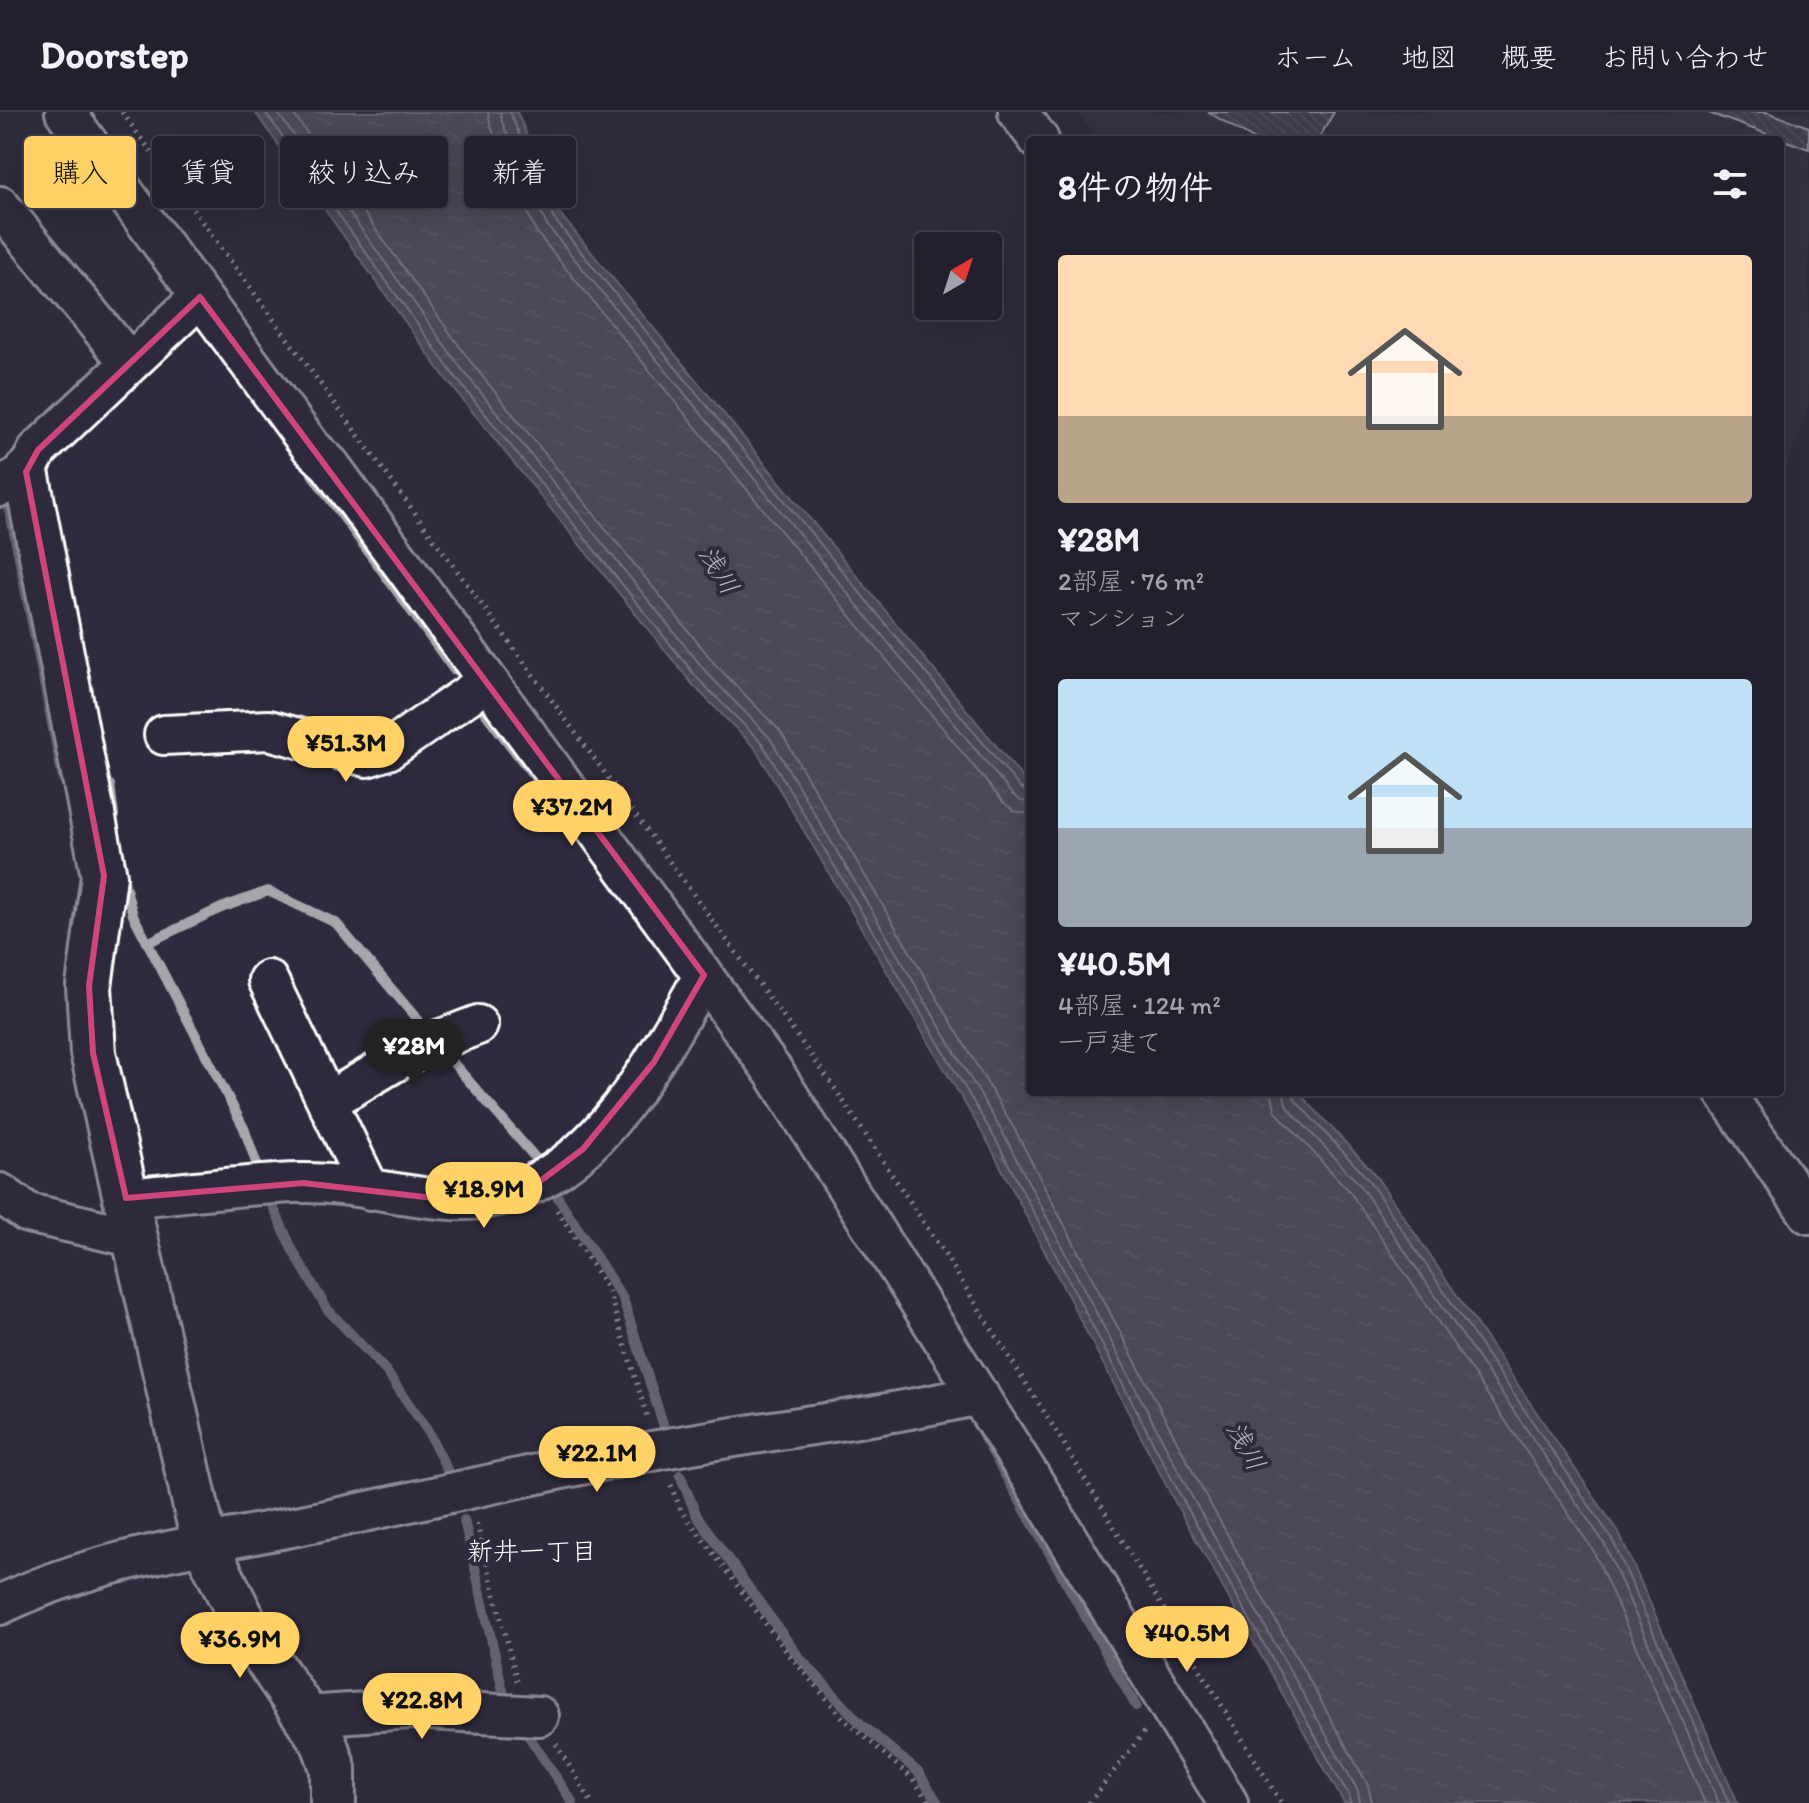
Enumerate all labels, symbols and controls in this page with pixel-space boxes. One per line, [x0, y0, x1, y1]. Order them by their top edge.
text: Doorstep [40, 32, 189, 78]
text: ホーム [1274, 40, 1357, 74]
text: 地図 [1401, 40, 1457, 74]
text: 概要 [1501, 40, 1557, 74]
text: お問い合わせ [1601, 40, 1769, 74]
chip: 購入 [24, 136, 136, 208]
chip: 賃貸 [152, 136, 264, 208]
chip: 絞り込み [280, 136, 448, 208]
chip: 新着 [464, 136, 576, 208]
icon: filters [1708, 162, 1752, 206]
text: 8件の物件 [1058, 167, 1213, 208]
north arrow [914, 232, 1002, 320]
map controls [914, 232, 1002, 320]
icon: home [1333, 307, 1477, 451]
text: ¥28M [1058, 519, 1140, 560]
water label: 浅川 [692, 539, 746, 601]
text: 2部屋 · 76 m² [1058, 565, 1204, 597]
text: マンション [1058, 602, 1187, 634]
pin: ¥51.3M [281, 716, 411, 784]
text: ¥51.3M [305, 726, 387, 758]
icon: home [1333, 731, 1477, 875]
pin: ¥37.2M [507, 780, 637, 848]
text: ¥37.2M [531, 790, 613, 822]
text: ¥40.5M [1058, 943, 1171, 984]
text: 4部屋 · 124 m² [1058, 989, 1221, 1021]
pin: ¥28M [367, 1019, 461, 1087]
text: 一戸建て [1058, 1026, 1162, 1058]
text: ¥28M [383, 1029, 445, 1061]
pin: ¥18.9M [419, 1162, 549, 1230]
text: ¥18.9M [443, 1172, 525, 1204]
water label: 浅川 [1219, 1415, 1273, 1477]
pin: ¥22.1M [532, 1426, 662, 1494]
text: ¥22.1M [557, 1436, 637, 1468]
district label: 新井一丁目 [467, 1535, 597, 1567]
pin: ¥40.5M [1122, 1606, 1252, 1674]
pin: ¥36.9M [175, 1612, 305, 1680]
text: ¥40.5M [1144, 1616, 1230, 1648]
text: ¥36.9M [199, 1622, 281, 1654]
pin: ¥22.8M [357, 1673, 487, 1741]
text: ¥22.8M [381, 1683, 464, 1715]

